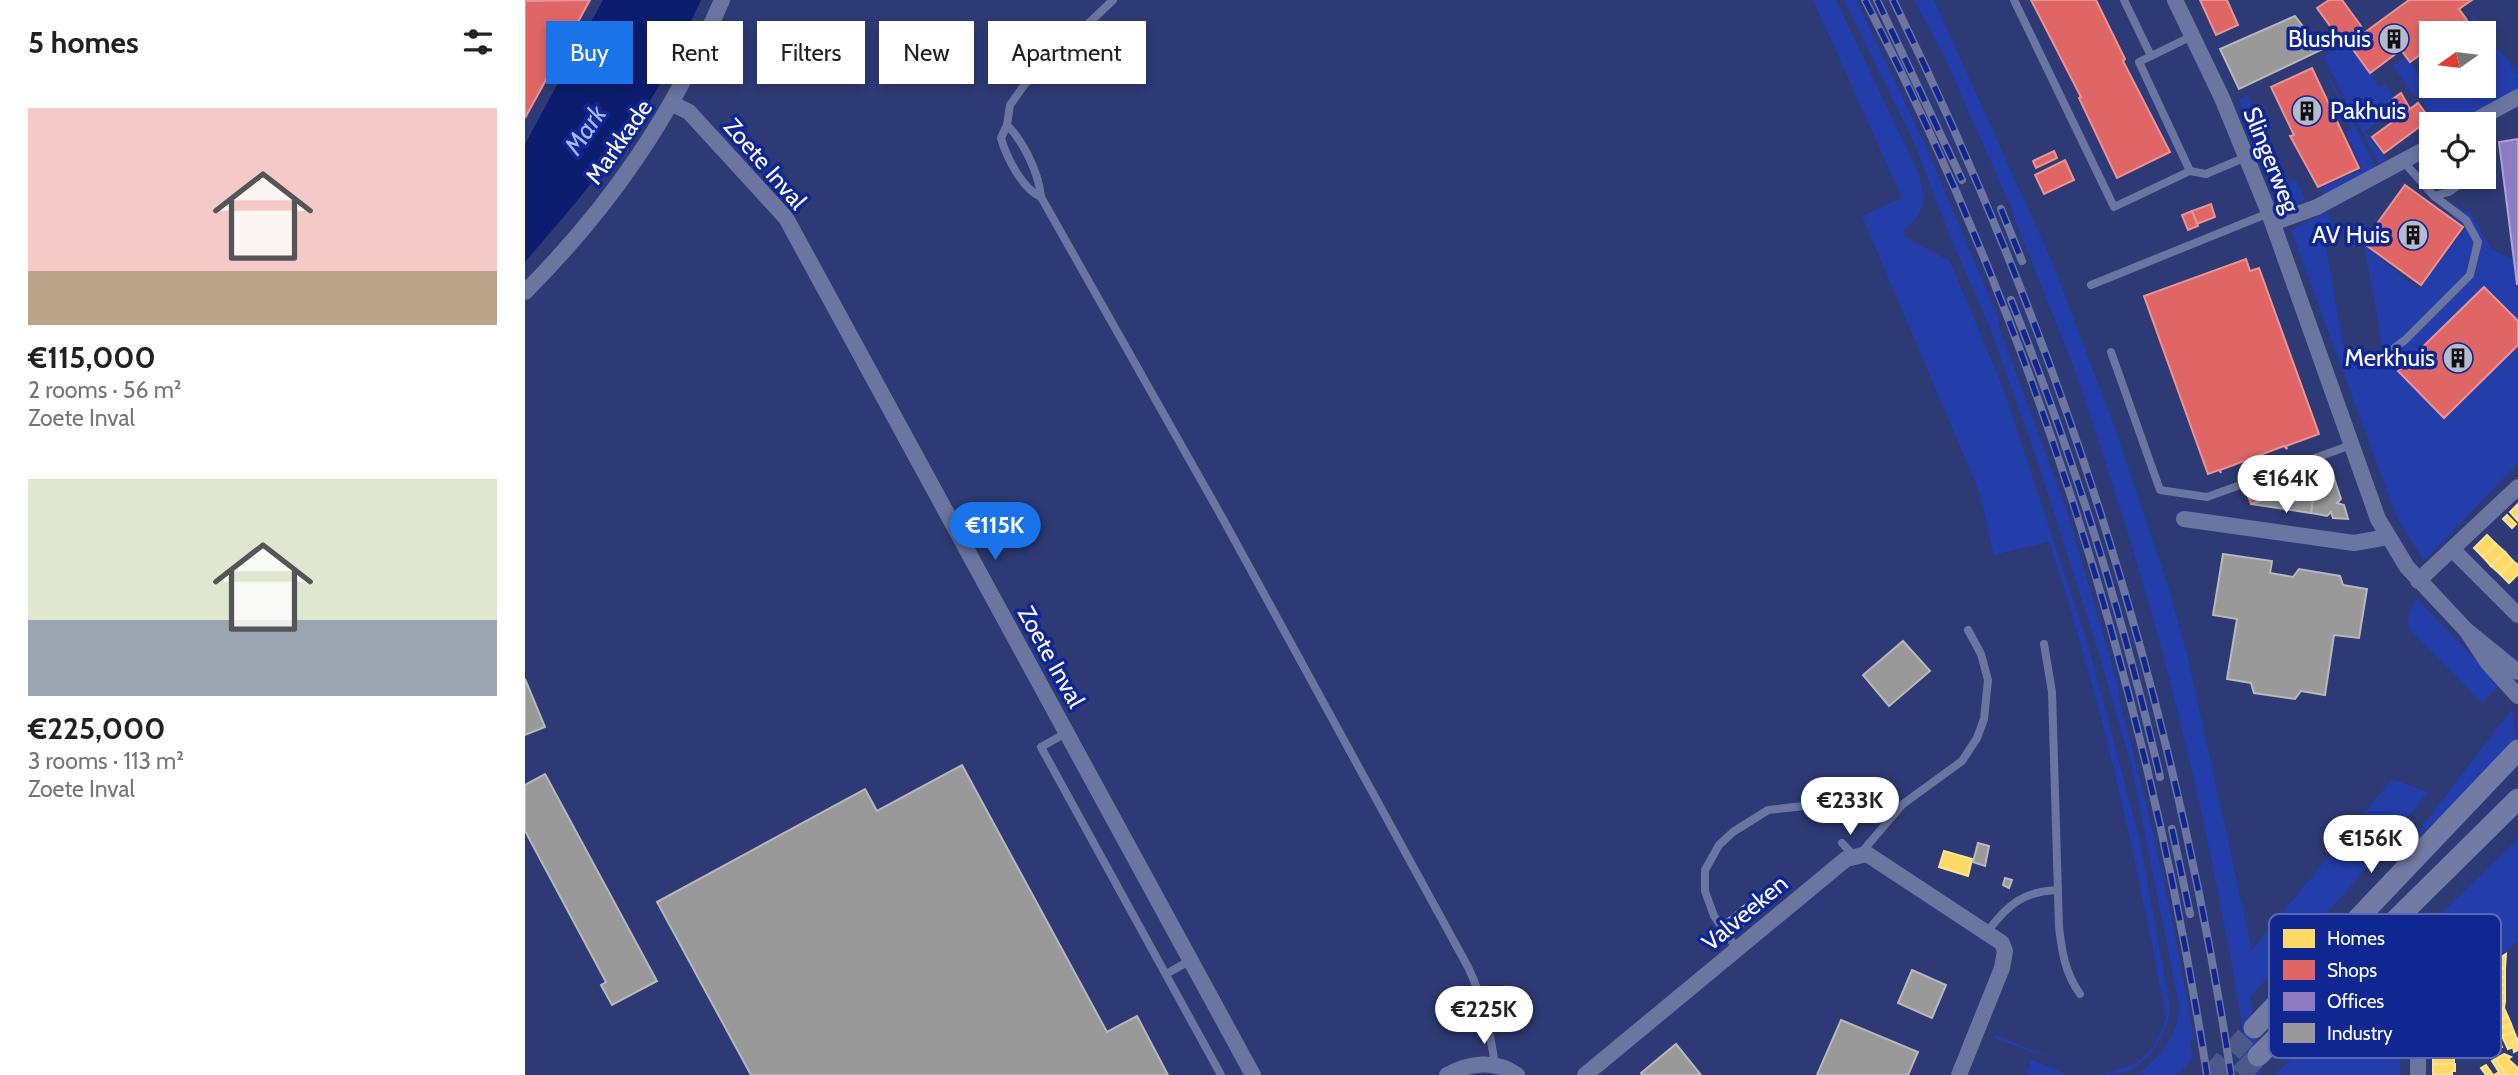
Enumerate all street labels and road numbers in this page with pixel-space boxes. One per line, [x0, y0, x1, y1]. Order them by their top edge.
street label: Markkade [579, 94, 658, 190]
street label: Slingerweg [2237, 103, 2306, 218]
street label: Zoete Inval [718, 112, 813, 216]
street label: Zoete Inval [1012, 601, 1091, 713]
street label: Valveeken [1696, 868, 1793, 957]

